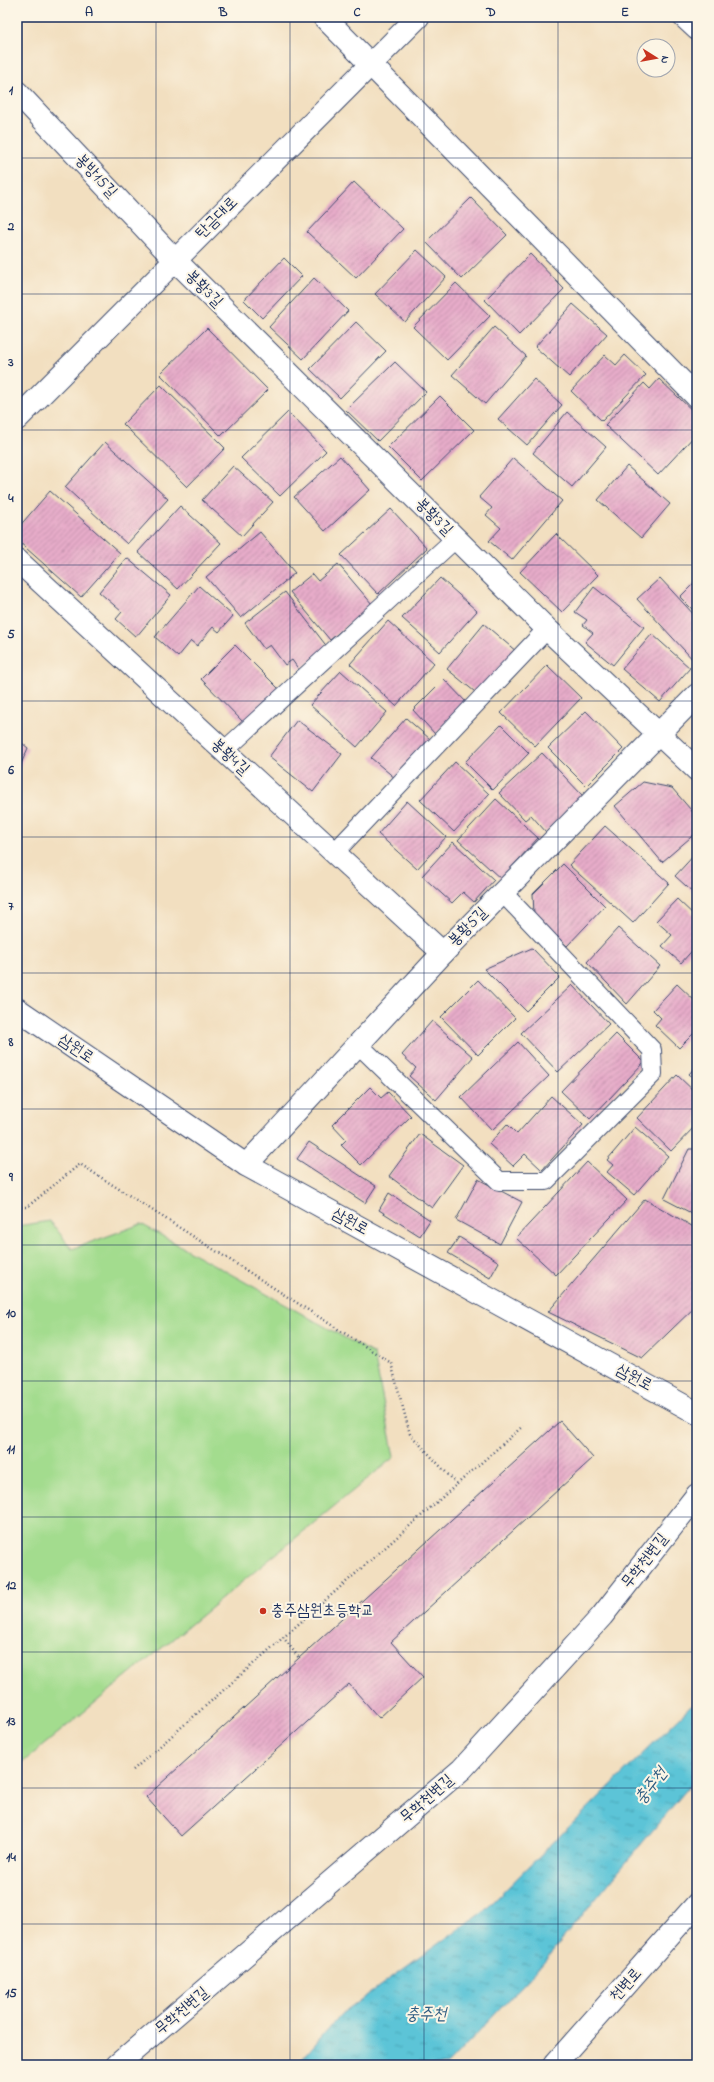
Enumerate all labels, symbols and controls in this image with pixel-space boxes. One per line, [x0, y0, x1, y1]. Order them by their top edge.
text: A [85, 3, 93, 22]
text: B [218, 3, 228, 22]
text: C [353, 3, 361, 22]
text: D [485, 3, 496, 22]
text: E [621, 3, 629, 22]
north arrow [636, 38, 676, 78]
text: N [656, 55, 673, 65]
text: 1 [9, 81, 14, 100]
street label: 봉방15길 [69, 148, 123, 204]
street label: 탄금대로 [190, 191, 244, 245]
text: 2 [7, 217, 15, 236]
street label: 봉황3길 [180, 265, 229, 314]
text: 3 [7, 353, 14, 372]
text: 4 [7, 489, 14, 508]
street label: 봉황3길 [410, 493, 459, 542]
text: 5 [7, 625, 15, 644]
street label: 봉황4길 [205, 733, 255, 781]
text: 6 [7, 761, 14, 780]
text: 7 [8, 897, 14, 916]
street label: 봉황5길 [443, 902, 493, 952]
street label: 삼원로 [53, 1028, 99, 1070]
text: 8 [8, 1033, 14, 1052]
text: 9 [8, 1168, 14, 1187]
street label: 삼원로 [327, 1202, 373, 1242]
text: 10 [6, 1304, 16, 1323]
street label: 삼원로 [611, 1358, 657, 1398]
text: 11 [7, 1440, 16, 1459]
street label: 무학천변길 [616, 1528, 674, 1594]
text: 12 [6, 1576, 17, 1595]
place label: 충주삼원초등학교 [271, 1599, 374, 1623]
marker: 충주삼원초등학교 [258, 1606, 268, 1616]
text: 13 [6, 1712, 16, 1731]
water label: 충주천 [629, 1760, 675, 1810]
street label: 무학천변길 [395, 1769, 459, 1829]
text: 14 [6, 1848, 16, 1867]
street label: 천변로 [604, 1963, 648, 2007]
street label: 무학천변길 [150, 1981, 214, 2041]
text: 15 [5, 1984, 17, 2003]
water label: 충주천 [405, 2002, 449, 2027]

